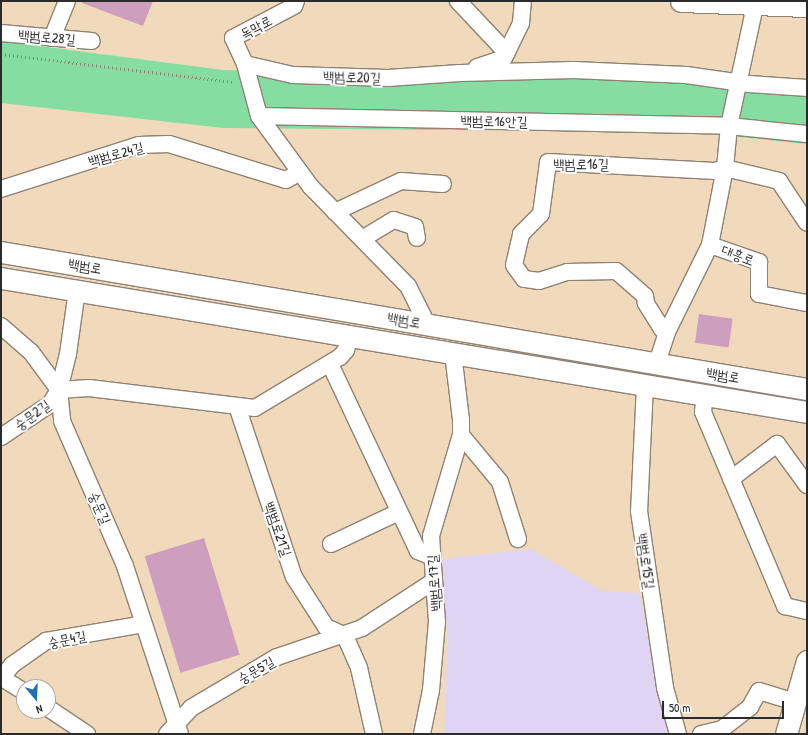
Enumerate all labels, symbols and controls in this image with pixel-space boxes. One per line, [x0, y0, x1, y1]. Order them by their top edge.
street label: 독막로 [237, 12, 275, 42]
street label: 백범로28길 [18, 26, 76, 48]
street label: 백범로20길 [323, 68, 381, 86]
street label: 백범로16안길 [460, 112, 528, 130]
street label: 백범로24길 [86, 139, 146, 169]
street label: 백범로16길 [553, 156, 609, 172]
street label: 대흥로 [719, 241, 757, 269]
street label: 백범로 [67, 255, 103, 277]
street label: 백범로 [386, 309, 422, 331]
street label: 백범로 [705, 364, 741, 386]
street label: 숭문2길 [11, 396, 53, 434]
street label: 숭문길 [85, 489, 115, 527]
street label: 백범로21길 [261, 499, 295, 559]
street label: 백범로15길 [634, 532, 658, 590]
street label: 백범로17길 [424, 554, 444, 612]
street label: 숭문4길 [46, 627, 88, 651]
street label: 숭문5길 [235, 653, 277, 687]
north arrow [16, 679, 56, 719]
scale bar [664, 693, 786, 719]
text: 50 m [669, 699, 690, 716]
text: N [35, 702, 45, 717]

